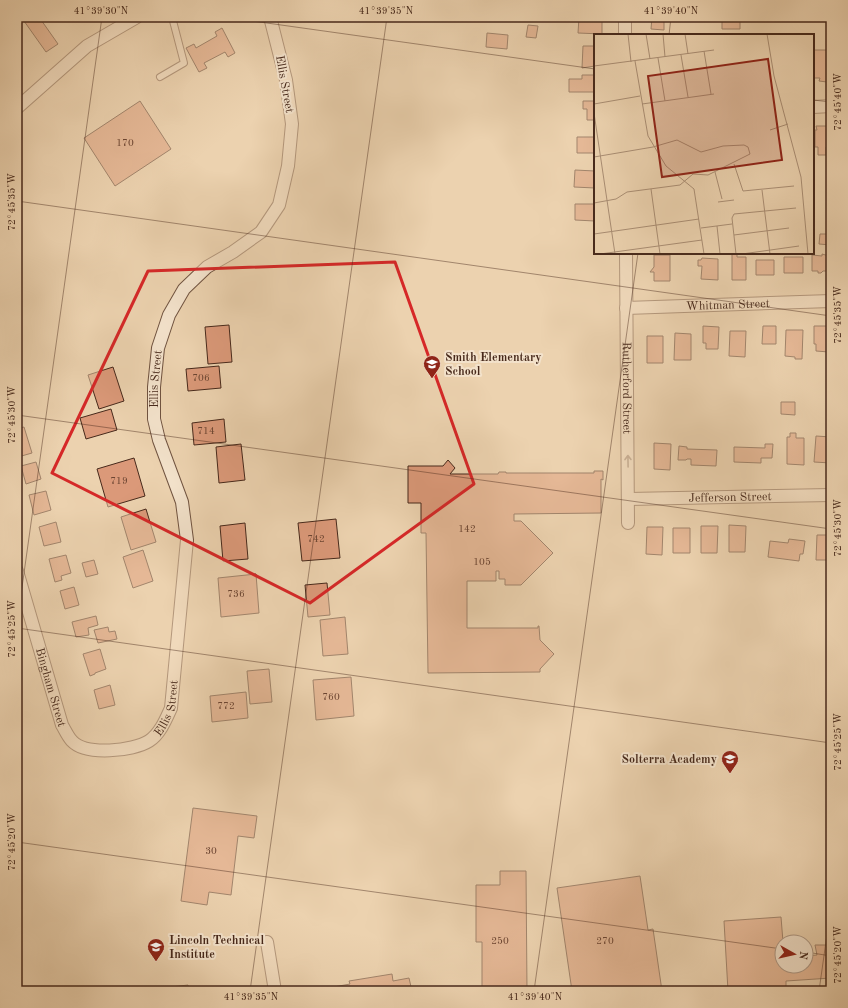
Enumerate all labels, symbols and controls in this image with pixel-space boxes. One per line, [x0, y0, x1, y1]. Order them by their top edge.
text: 41°39'30"N [74, 6, 129, 16]
text: 41°39'35"N [359, 6, 414, 16]
text: 41°39'40"N [644, 6, 699, 16]
inset map [594, 34, 814, 254]
street label: Ellis Street [273, 54, 295, 114]
text: 72°45'40"W [833, 73, 843, 131]
house number: 170 [116, 138, 134, 148]
text: 72°45'35"W [7, 173, 17, 231]
text: 72°45'35"W [833, 286, 843, 344]
street label: Whitman Street [686, 298, 770, 313]
street label: Rutherford Street [620, 342, 632, 434]
street label: Ellis Street [149, 349, 165, 408]
place label: Smith Elementary School [445, 352, 542, 378]
school or university icon: Smith Elementary School [422, 354, 442, 379]
house number: 706 [192, 373, 210, 383]
text: 72°45'30"W [7, 386, 17, 444]
house number: 714 [197, 426, 215, 436]
one-way arrow [624, 455, 632, 468]
house number: 719 [110, 476, 128, 486]
street label: Jefferson Street [688, 491, 772, 505]
text: 72°45'30"W [833, 499, 843, 557]
house number: 142 [458, 524, 476, 534]
house number: 742 [307, 534, 325, 544]
house number: 105 [473, 557, 491, 567]
house number: 736 [227, 589, 245, 599]
text: 72°45'25"W [7, 600, 17, 658]
street label: Bingham Street [33, 647, 67, 728]
street label: Ellis Street [152, 679, 181, 739]
house number: 760 [322, 692, 340, 702]
house number: 772 [217, 701, 235, 711]
text: 72°45'25"W [833, 713, 843, 771]
school or university icon: Solterra Academy [720, 749, 740, 774]
place label: Solterra Academy [622, 754, 717, 766]
text: 72°45'20"W [7, 813, 17, 871]
house number: 30 [205, 846, 217, 856]
text: 72°45'20"W [833, 926, 843, 984]
north arrow [774, 934, 814, 974]
place label: Lincoln Technical Institute [169, 935, 264, 961]
house number: 250 [491, 936, 509, 946]
house number: 270 [596, 936, 614, 946]
school or university icon: Lincoln Technical Institute [146, 937, 166, 962]
text: N [796, 950, 808, 961]
text: 41°39'35"N [224, 992, 279, 1002]
text: 41°39'40"N [508, 992, 563, 1002]

